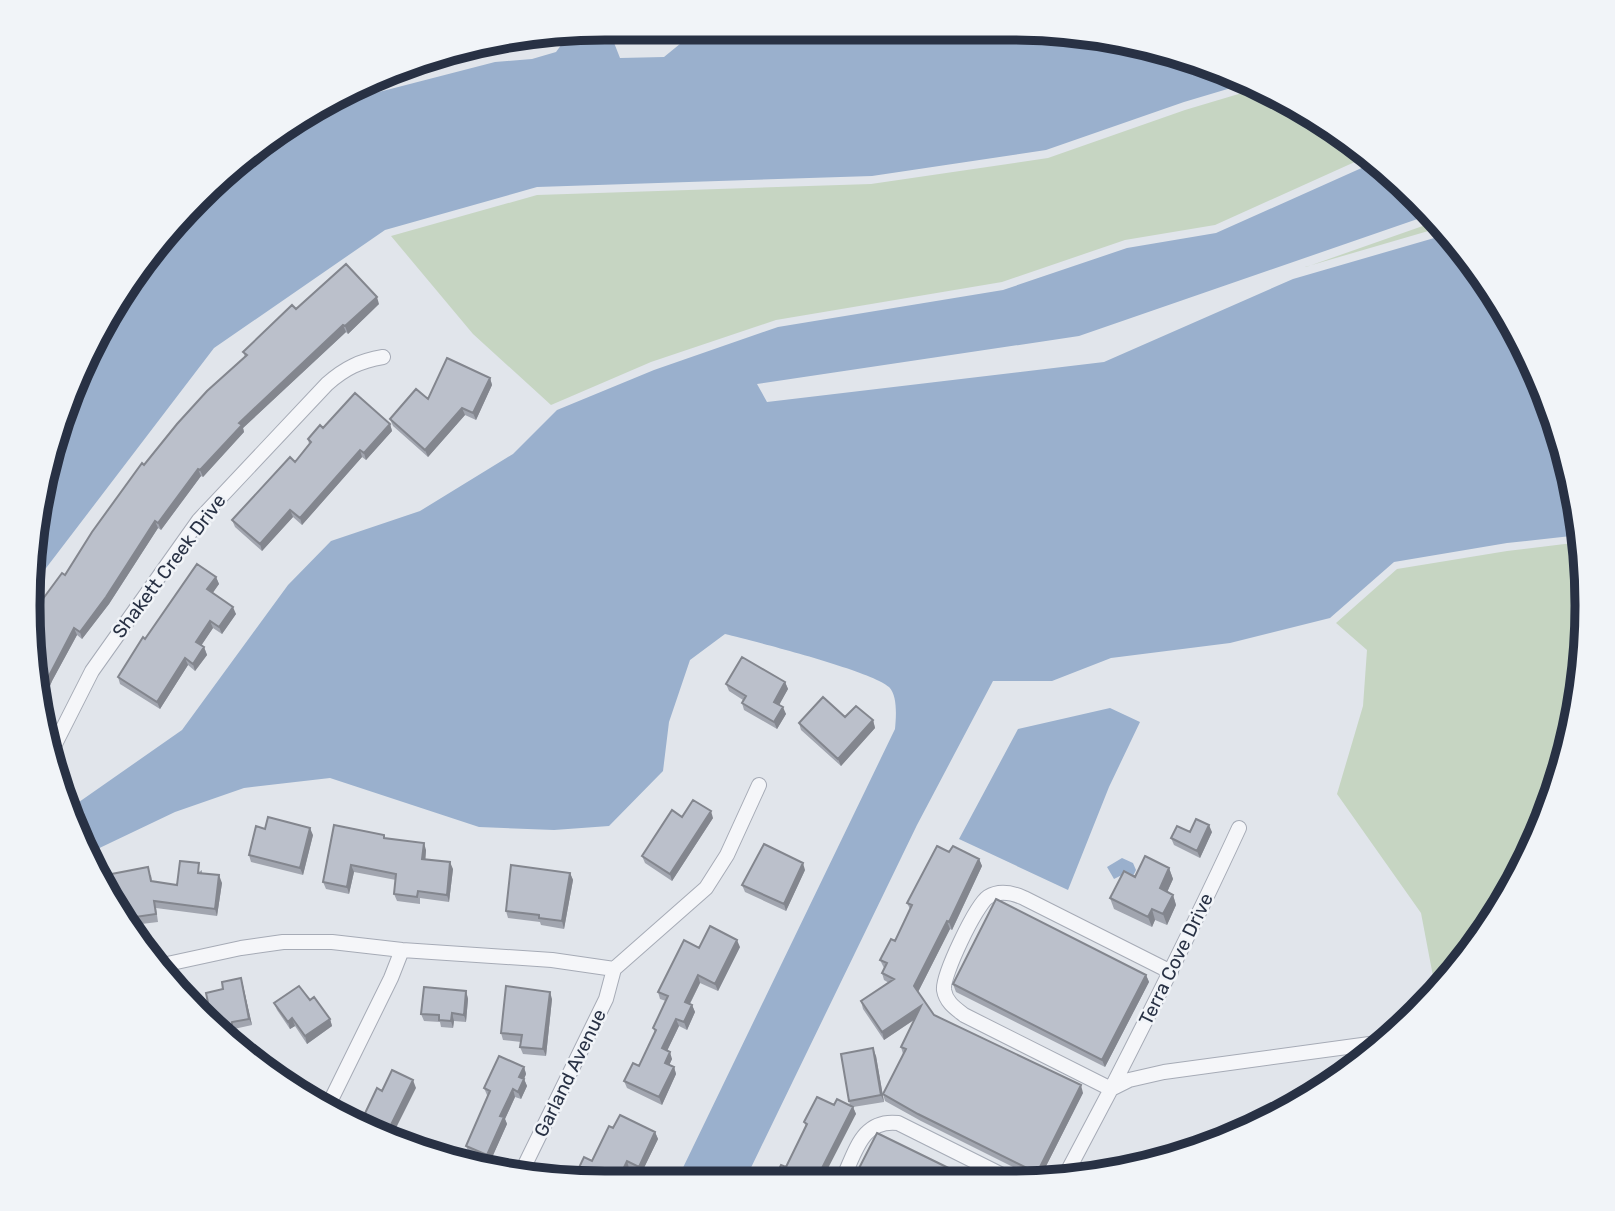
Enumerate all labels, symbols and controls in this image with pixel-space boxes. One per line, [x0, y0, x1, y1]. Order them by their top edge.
street label: Shakett Creek Drive [107, 489, 231, 643]
street label: Terra Cove Drive [1134, 889, 1218, 1029]
street label: Garland Avenue [529, 1005, 611, 1141]

